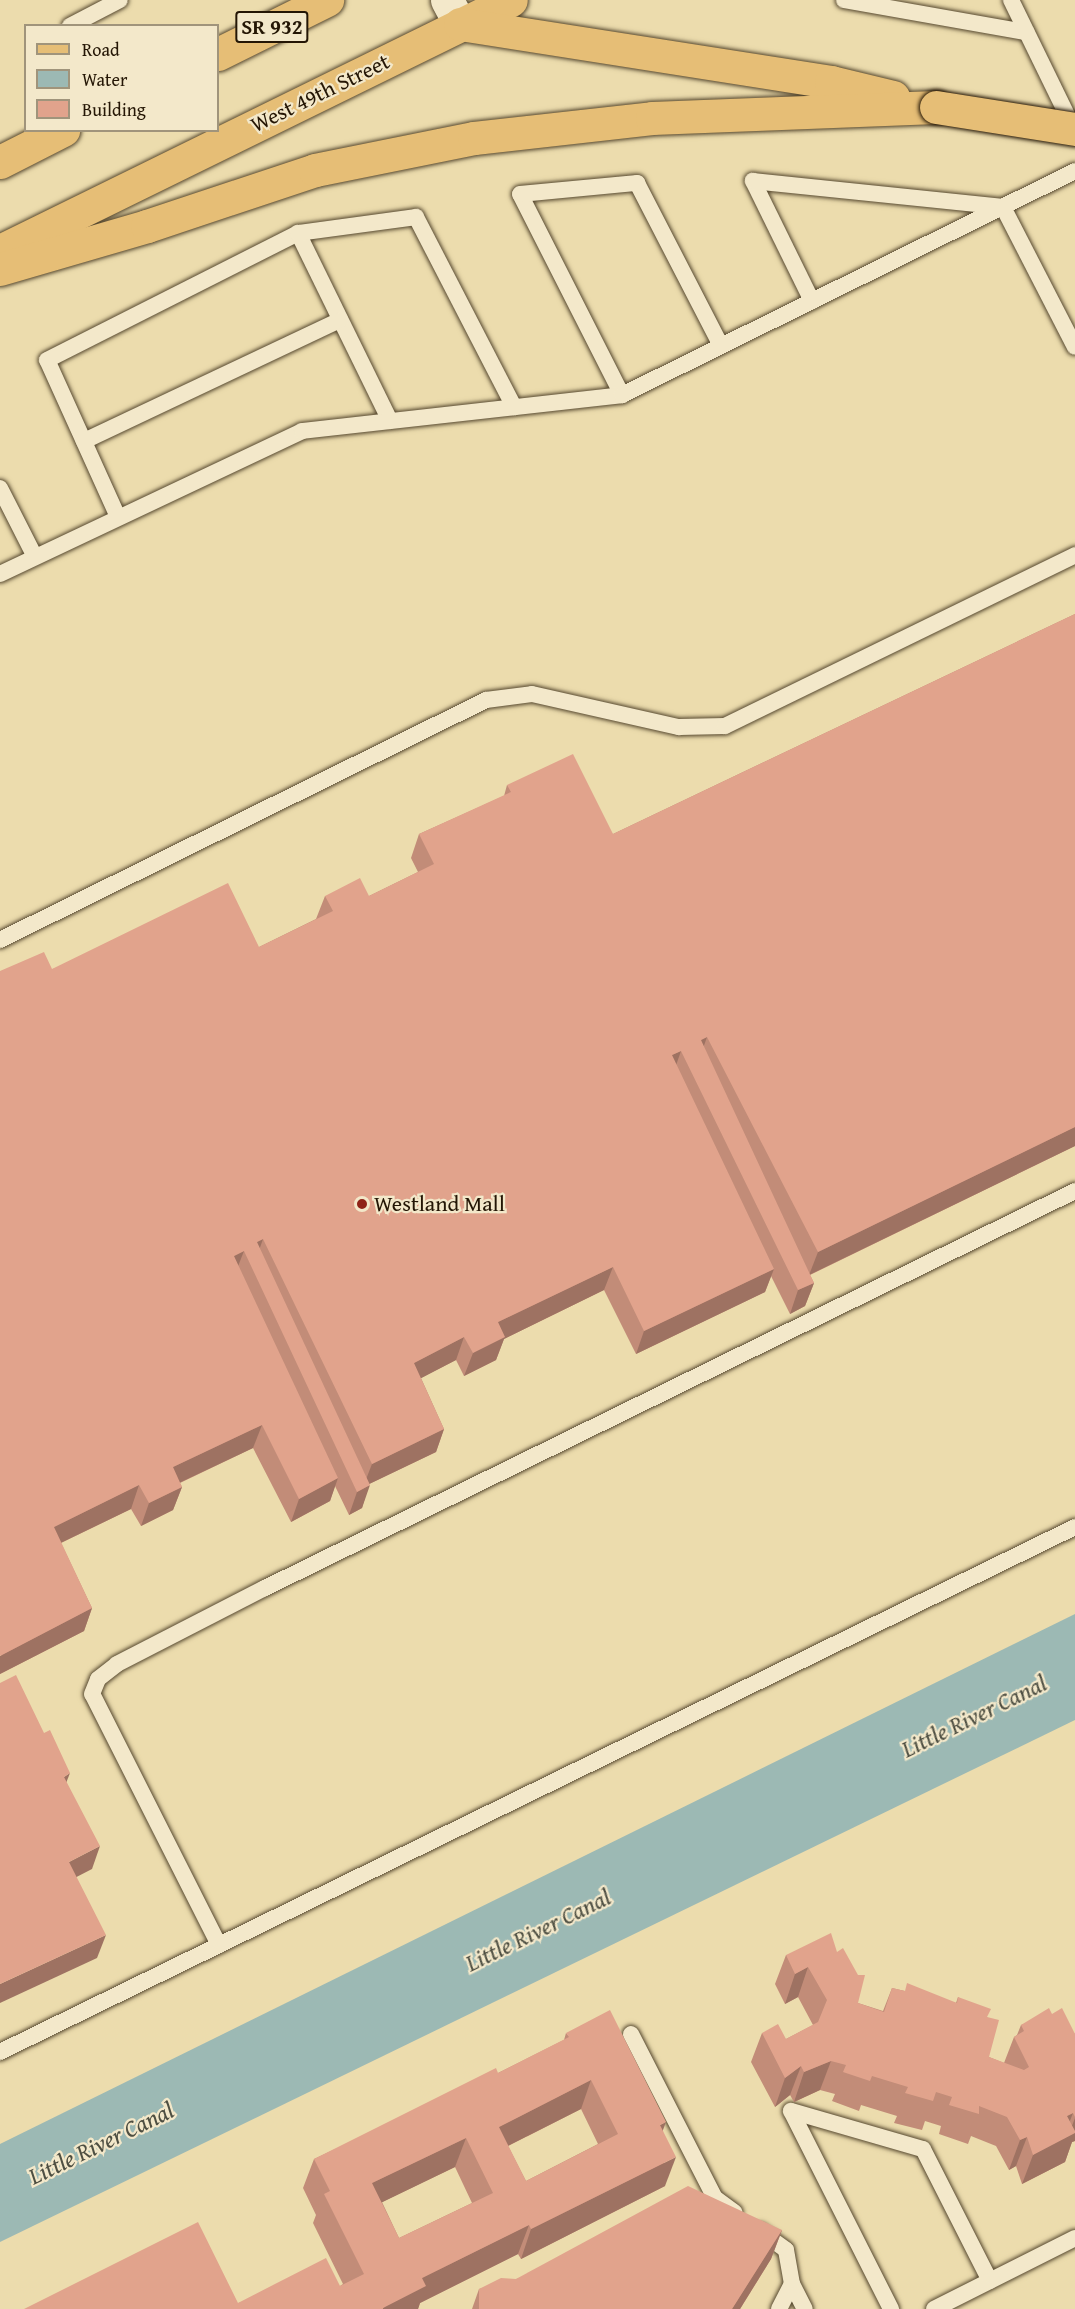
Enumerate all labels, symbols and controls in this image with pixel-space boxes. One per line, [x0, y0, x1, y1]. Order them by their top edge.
road number: SR 932 [234, 9, 310, 45]
legend [24, 24, 219, 132]
text: Road [82, 36, 120, 63]
street label: West 49th Street [246, 48, 394, 138]
text: Water [82, 66, 127, 93]
text: Building [82, 96, 146, 123]
place label: Westland Mall [374, 1191, 505, 1217]
marker: Westland Mall [355, 1197, 369, 1211]
water label: Little River Canal [897, 1668, 1051, 1764]
water label: Little River Canal [461, 1882, 615, 1978]
water label: Little River Canal [24, 2095, 178, 2191]

